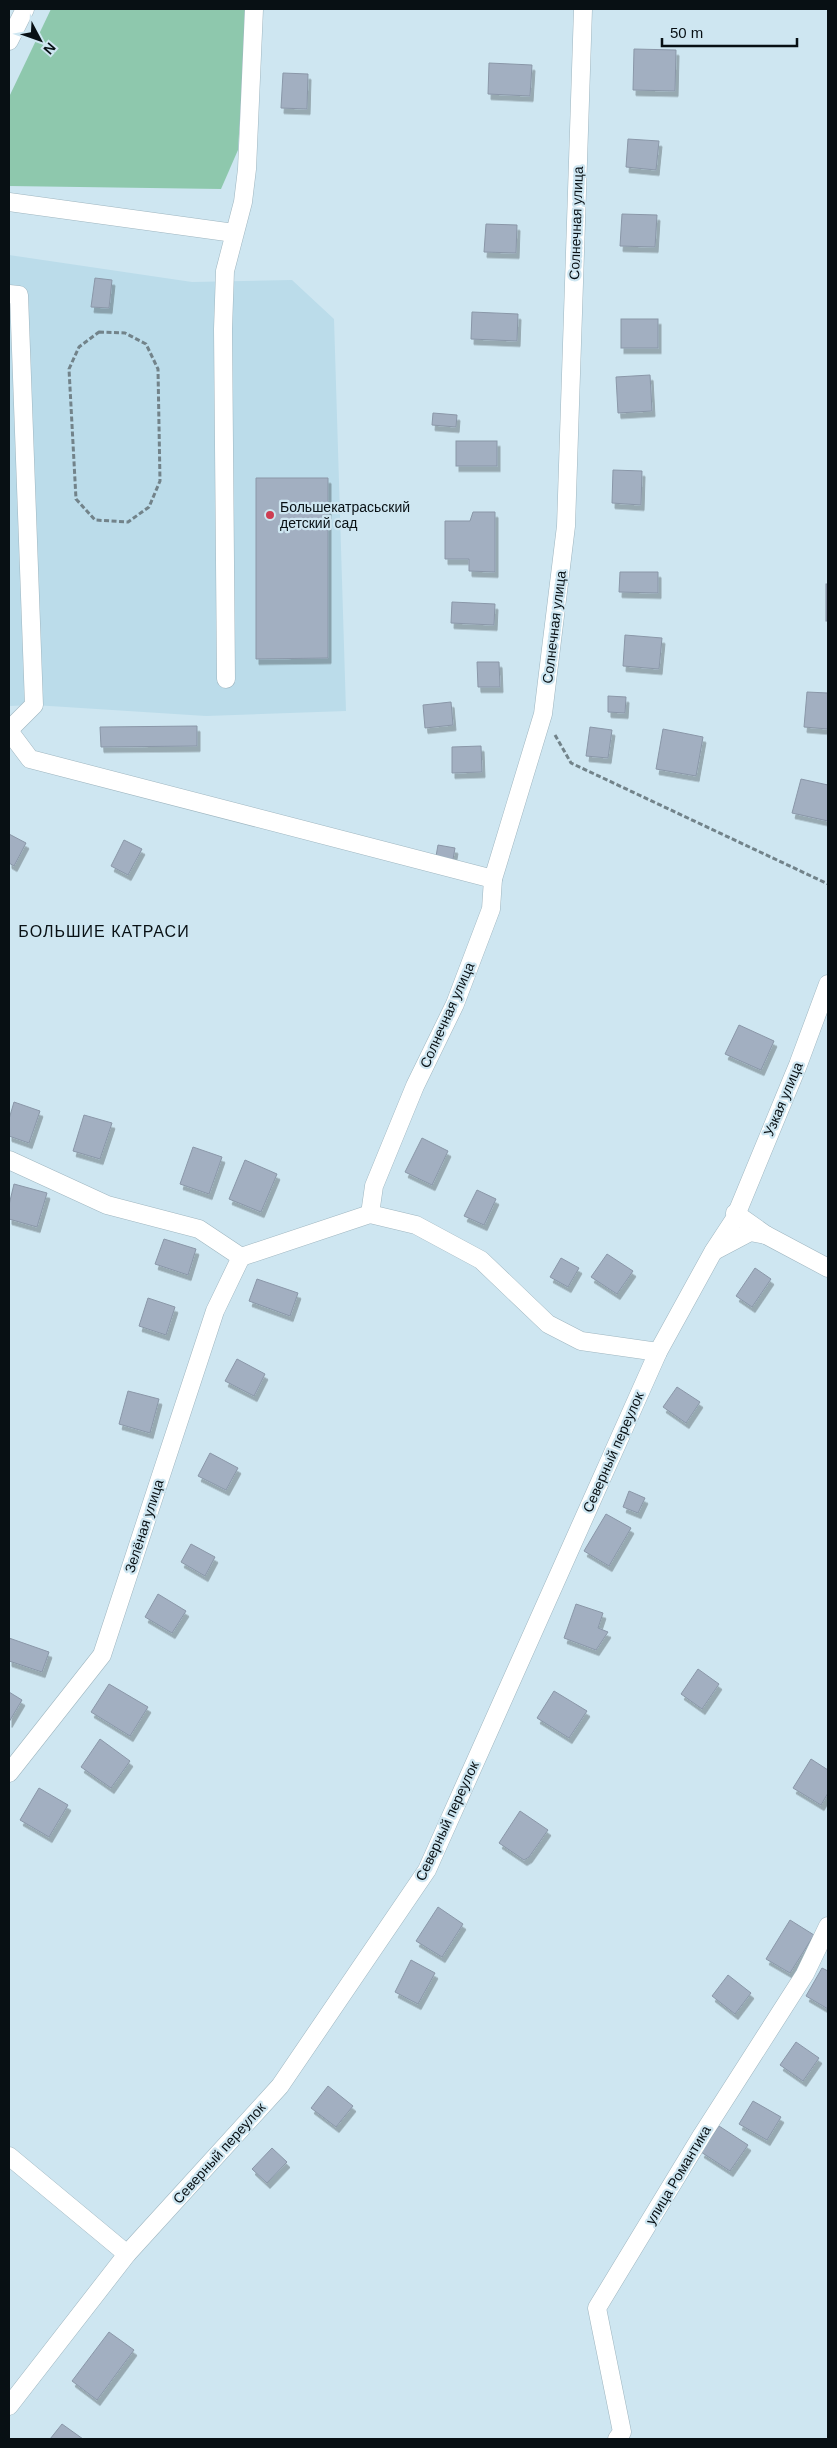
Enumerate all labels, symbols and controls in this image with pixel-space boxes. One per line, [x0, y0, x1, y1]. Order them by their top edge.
north arrow [15, 15, 65, 65]
scale bar [662, 15, 797, 47]
text: 50 m [670, 24, 703, 41]
text: N [40, 39, 59, 58]
street label: Солнечная улица [566, 166, 586, 280]
place label: Большекатрасьский детский сад [280, 499, 410, 531]
marker: Большекатрасьский детский сад [264, 509, 276, 521]
street label: Солнечная улица [539, 569, 569, 684]
district label: БОЛЬШИЕ КАТРАСИ [18, 923, 190, 940]
street label: Солнечная улица [417, 960, 477, 1070]
street label: Узкая улица [760, 1059, 806, 1138]
street label: Северный переулок [579, 1389, 647, 1515]
street label: Зелёная улица [121, 1477, 167, 1575]
street label: Северный переулок [412, 1758, 482, 1883]
street label: Северный переулок [170, 2099, 269, 2207]
street label: улица Романтика [642, 2122, 714, 2227]

